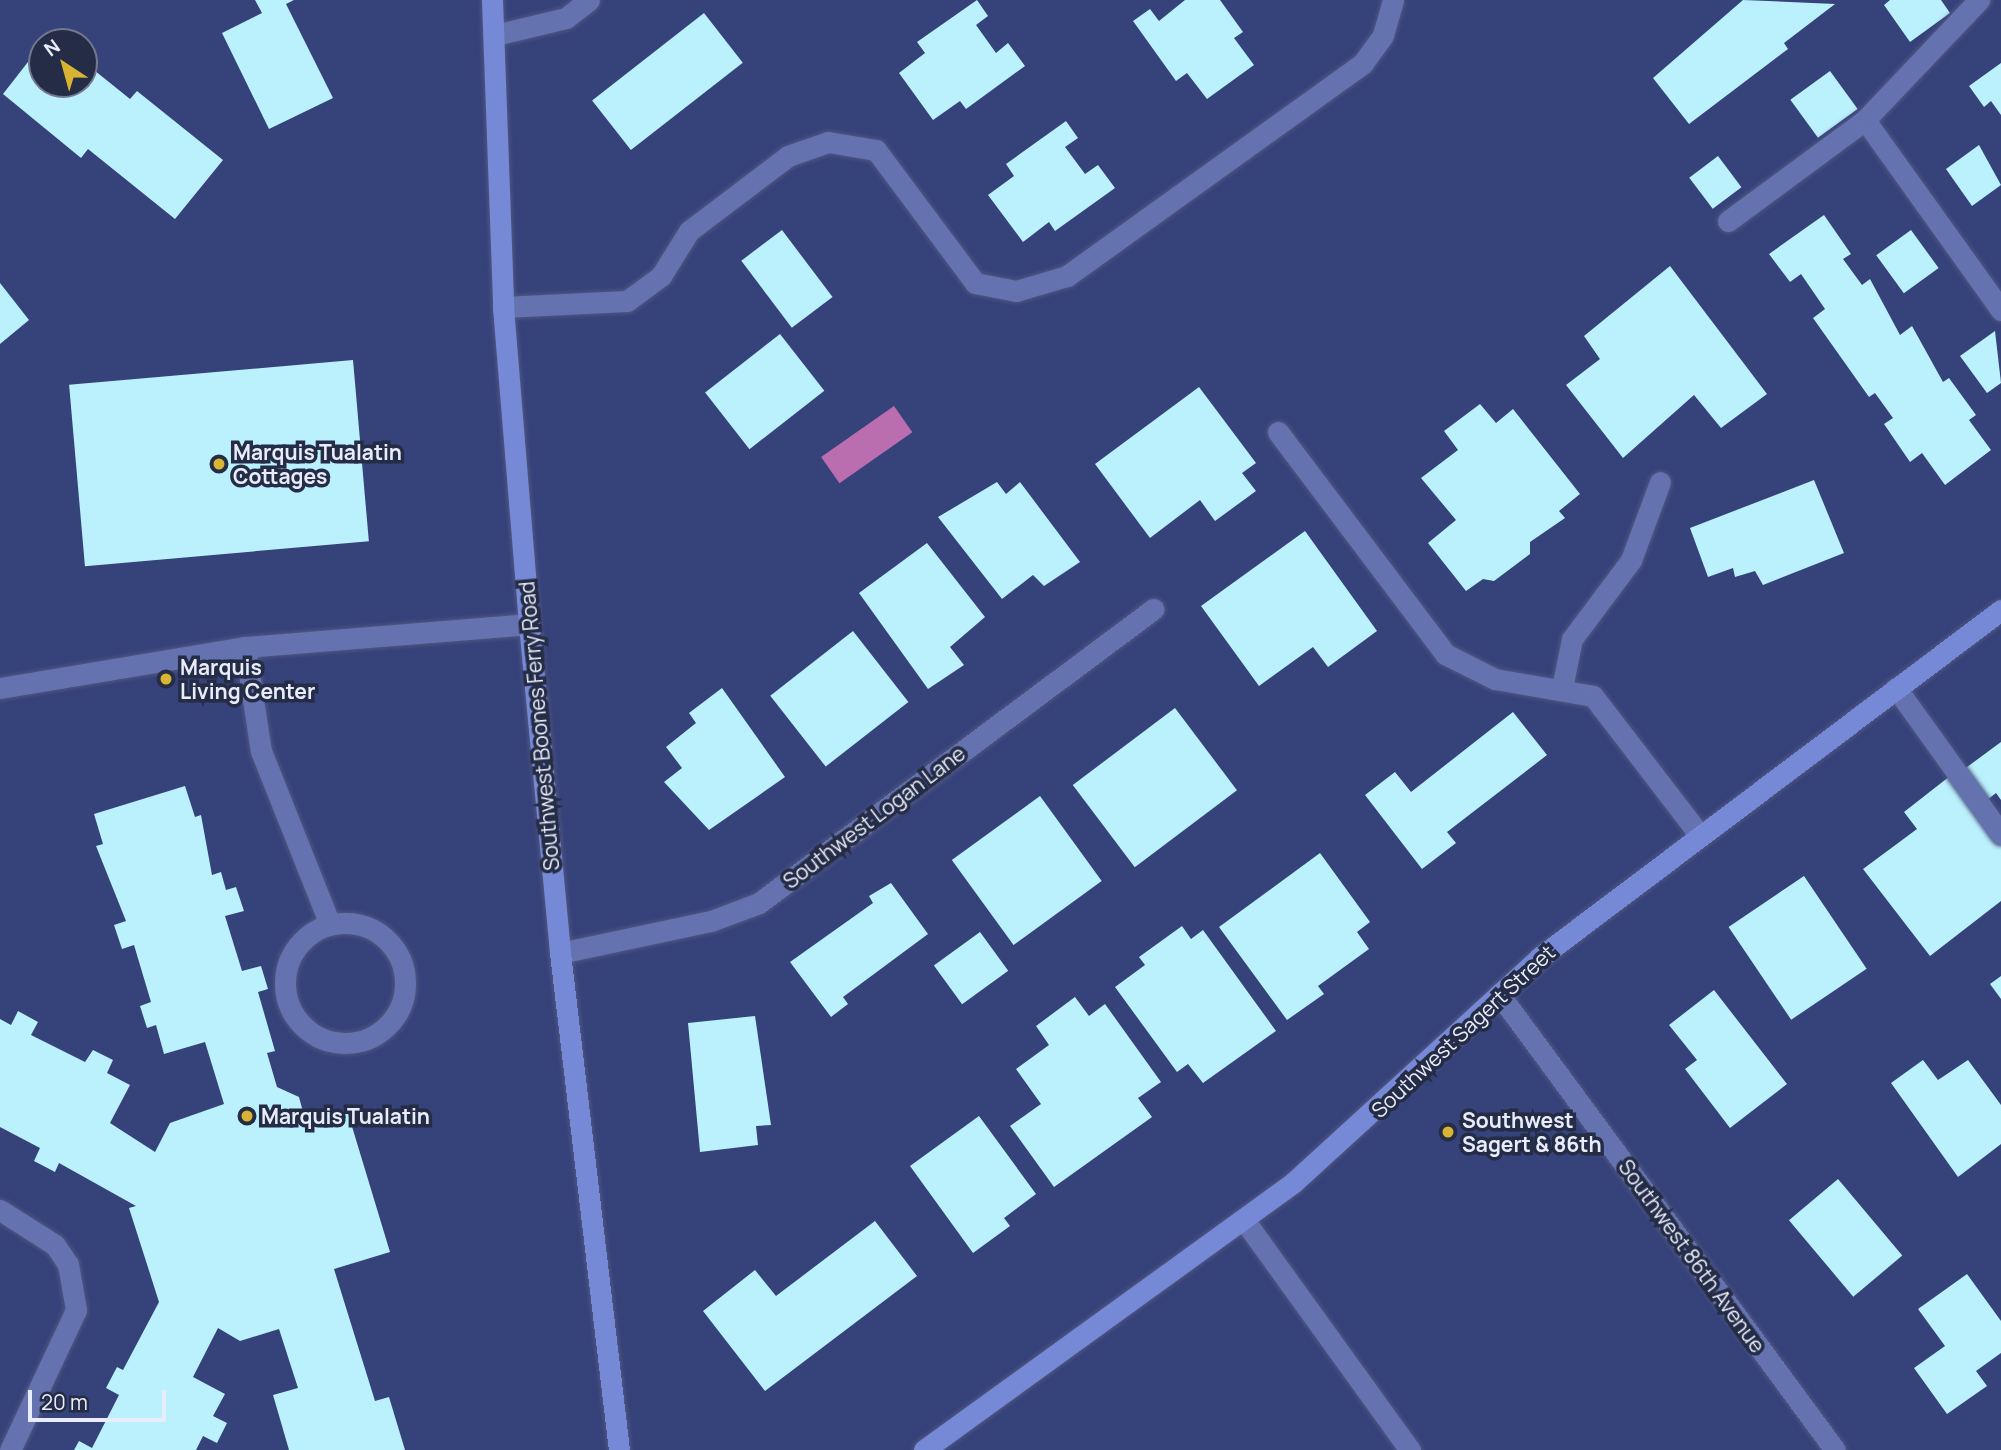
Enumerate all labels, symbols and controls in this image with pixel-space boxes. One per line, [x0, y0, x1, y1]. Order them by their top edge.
north arrow [28, 28, 98, 98]
text: N [39, 33, 65, 62]
place label: Marquis Tualatin Cottages [233, 439, 402, 489]
marker: Marquis Tualatin Cottages [211, 456, 227, 472]
street label: Southwest Boones Ferry Road [514, 580, 564, 872]
place label: Marquis Living Center [180, 654, 315, 704]
marker: Marquis Living Center [158, 671, 174, 687]
street label: Southwest Logan Lane [778, 740, 970, 894]
street label: Southwest Sagert Street [1366, 939, 1560, 1123]
place label: Marquis Tualatin [261, 1103, 430, 1129]
place label: Southwest Sagert & 86th [1462, 1107, 1602, 1157]
marker: Marquis Tualatin [239, 1108, 255, 1124]
marker: Southwest Sagert & 86th [1440, 1124, 1456, 1140]
street label: Southwest 86th Avenue [1613, 1155, 1771, 1357]
scale bar [32, 1376, 170, 1420]
text: 20 m [41, 1388, 88, 1416]

